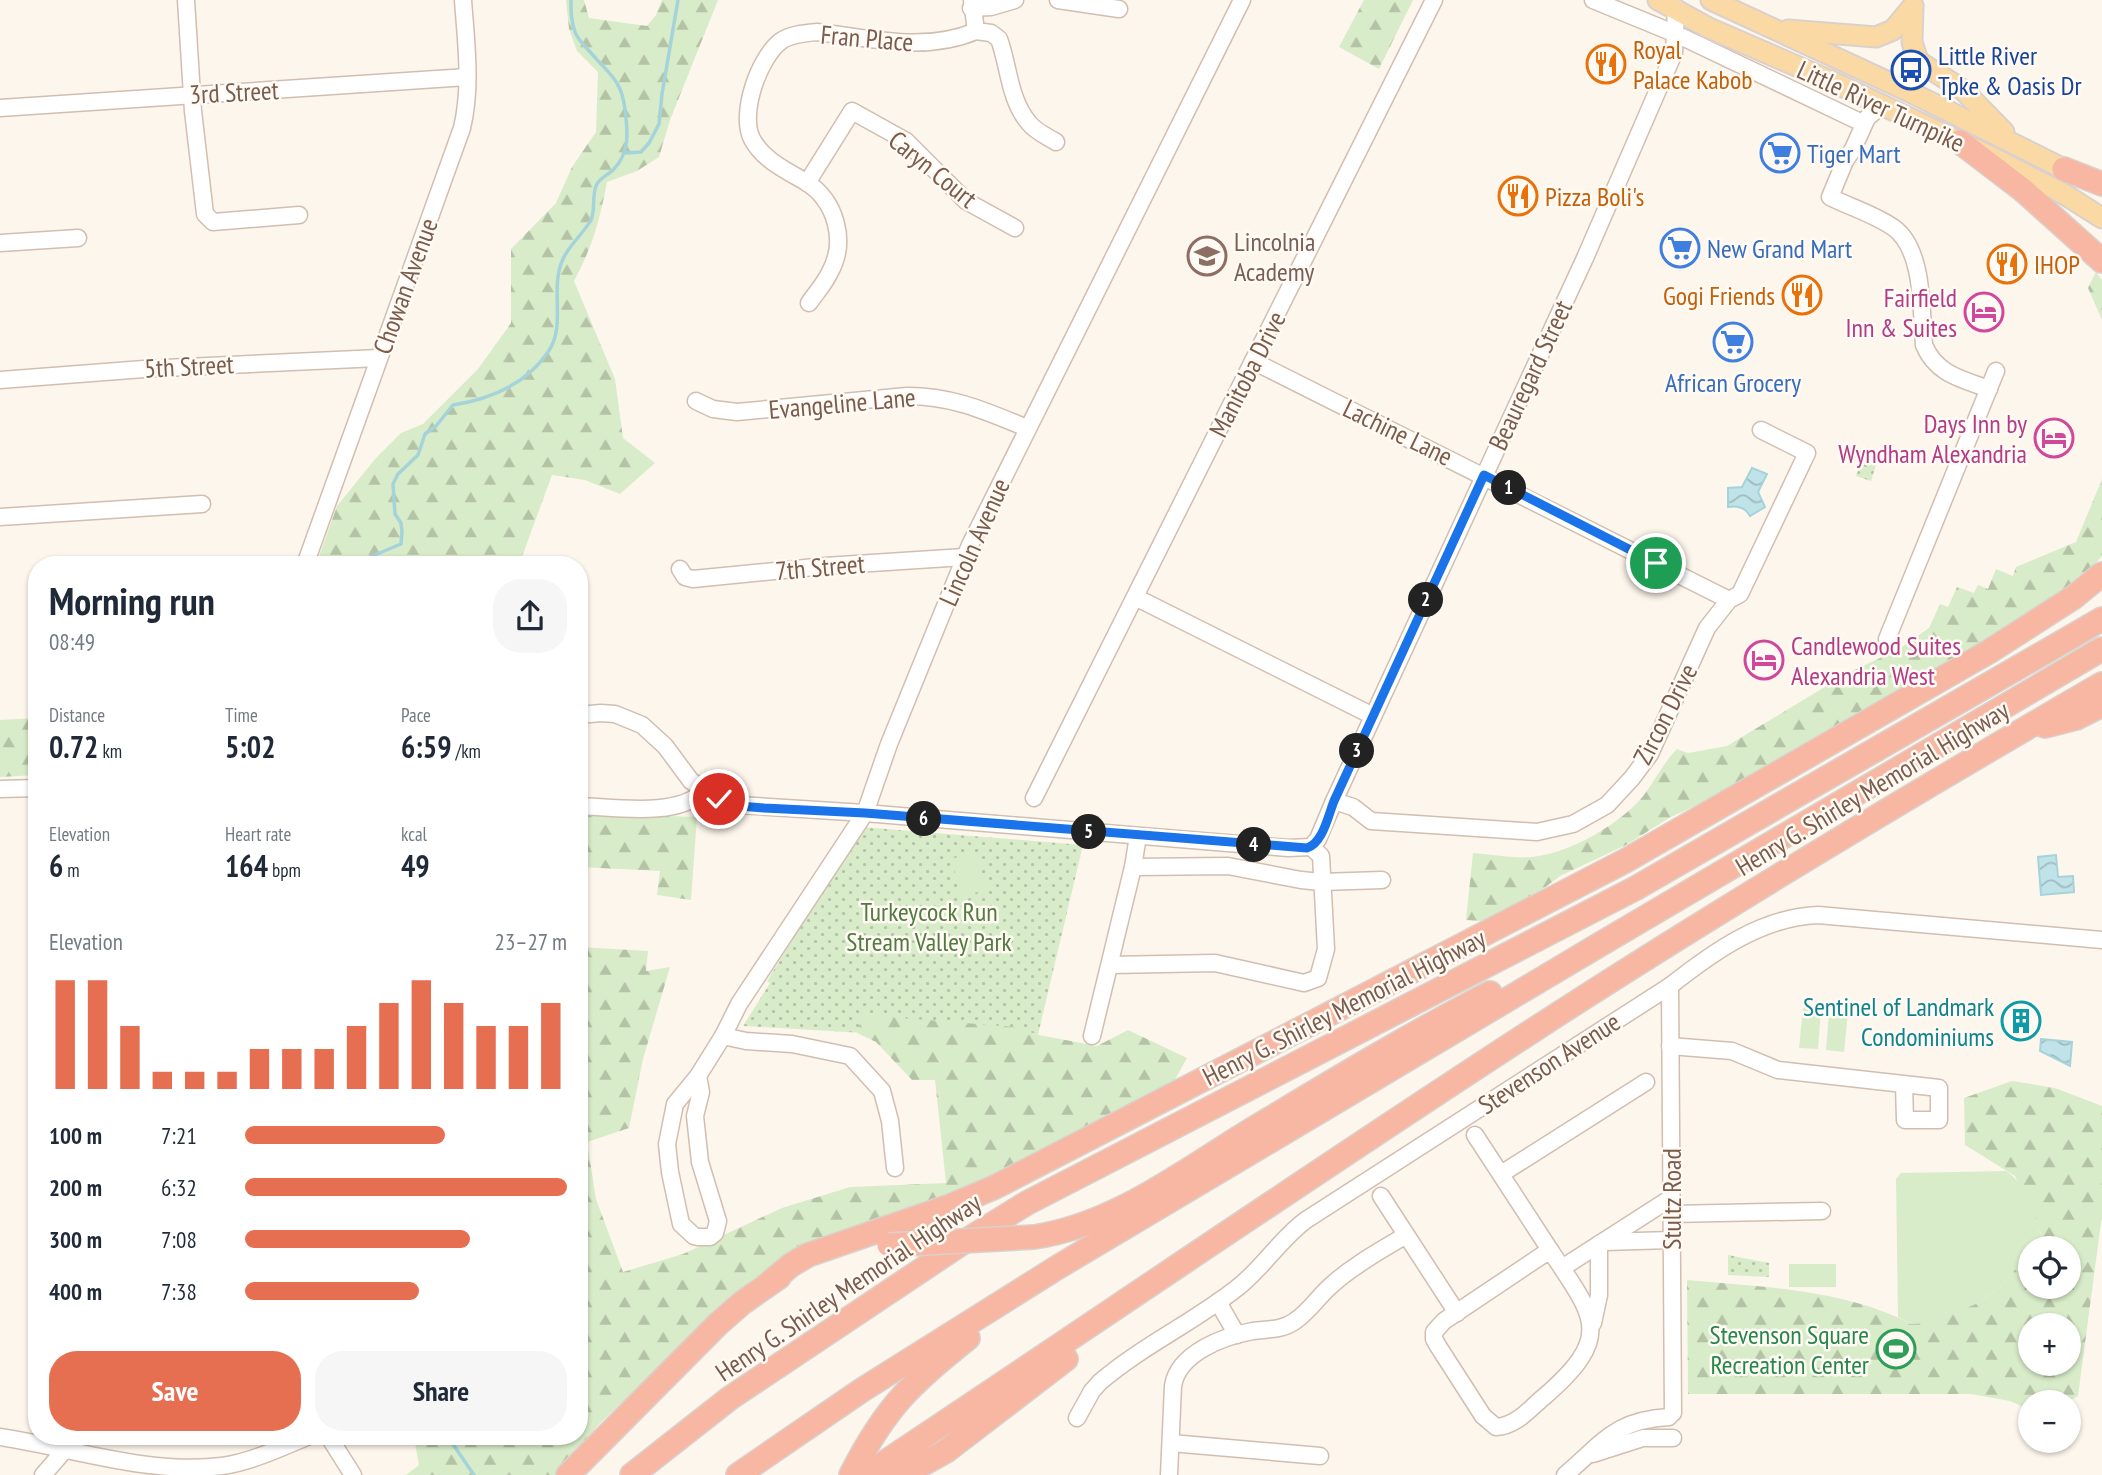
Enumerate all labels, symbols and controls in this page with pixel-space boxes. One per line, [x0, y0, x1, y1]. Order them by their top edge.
street label: Fran Place [819, 18, 915, 58]
place label: Royal Palace Kabob [1633, 33, 1752, 96]
place label: Little River Tpke & Oasis Dr [1938, 39, 2082, 102]
restaurant icon: Royal Palace Kabob [1585, 43, 1627, 85]
bus stop icon: Little River Tpke & Oasis Dr [1890, 49, 1932, 91]
street label: Little River Turnpike [1792, 53, 1970, 159]
street label: 3rd Street [188, 73, 280, 111]
street label: Caryn Court [882, 123, 984, 215]
supermarket icon: Tiger Mart [1759, 132, 1801, 174]
place label: Tiger Mart [1807, 137, 1901, 170]
restaurant icon: Pizza Boli's [1497, 175, 1539, 217]
place label: Pizza Boli's [1545, 180, 1644, 213]
street label: Chowan Avenue [365, 214, 445, 358]
place label: Lincolnia Academy [1234, 225, 1315, 288]
supermarket icon: New Grand Mart [1659, 227, 1701, 269]
place label: New Grand Mart [1707, 232, 1852, 265]
school or university icon: Lincolnia Academy [1186, 235, 1228, 277]
restaurant icon: IHOP [1986, 243, 2028, 285]
place label: IHOP [2034, 248, 2080, 281]
restaurant icon: Gogi Friends [1781, 274, 1823, 316]
place label: Gogi Friends [1663, 279, 1775, 312]
place label: Fairfield Inn & Suites [1846, 281, 1957, 344]
hotel icon: Fairfield Inn & Suites [1963, 291, 2005, 333]
street label: Beauregard Street [1481, 295, 1579, 455]
street label: Manitoba Drive [1201, 306, 1293, 442]
supermarket icon: African Grocery [1712, 321, 1754, 363]
street label: 5th Street [143, 347, 235, 385]
place label: African Grocery [1665, 366, 1801, 399]
street label: Evangeline Lane [767, 380, 917, 426]
street label: Lachine Lane [1338, 391, 1458, 473]
place label: Days Inn by Wyndham Alexandria [1838, 407, 2027, 470]
hotel icon: Days Inn by Wyndham Alexandria [2033, 417, 2075, 459]
pin: 1 [1492, 470, 1526, 505]
street label: Lincoln Avenue [931, 473, 1017, 611]
text: 1 [1504, 475, 1513, 499]
pin [1626, 533, 1686, 593]
icon: arrive [1637, 544, 1675, 582]
street label: 7th Street [774, 547, 866, 587]
text: Morning run [49, 576, 215, 625]
button: share [493, 579, 567, 653]
pin: 2 [1408, 582, 1444, 618]
text: 2 [1421, 587, 1430, 611]
text: 08:49 [49, 627, 95, 656]
place label: Candlewood Suites Alexandria West [1791, 629, 1961, 692]
hotel icon: Candlewood Suites Alexandria West [1743, 639, 1785, 681]
street label: Zircon Drive [1626, 658, 1704, 770]
street label: Henry G. Shirley Memorial Highway [1729, 693, 2015, 883]
text: Distance [49, 703, 105, 727]
text: Time [225, 703, 258, 727]
text: Pace [401, 703, 431, 727]
text: 0.72 [49, 727, 98, 766]
text: 5:02 [225, 727, 276, 766]
text: 6:59 [401, 727, 452, 766]
pin: 3 [1340, 734, 1374, 768]
text: 3 [1352, 738, 1361, 762]
text: km [98, 739, 122, 763]
text: /km [452, 739, 481, 763]
pin [689, 769, 749, 829]
icon: check [700, 780, 738, 818]
pin: 6 [906, 802, 942, 836]
text: 6 [919, 806, 928, 830]
pin: 5 [1072, 814, 1106, 850]
text: 5 [1084, 819, 1093, 843]
text: Elevation [49, 822, 110, 846]
text: Heart rate [225, 822, 291, 846]
text: kcal [401, 822, 427, 846]
pin: 4 [1236, 828, 1272, 862]
text: 4 [1249, 832, 1258, 856]
text: 6 [49, 846, 63, 885]
text: 164 [225, 846, 268, 885]
text: 49 [401, 846, 430, 885]
text: m [63, 858, 80, 882]
text: bpm [268, 858, 301, 882]
park label: Turkeycock Run Stream Valley Park [846, 895, 1012, 958]
street label: Henry G. Shirley Memorial Highway [1197, 921, 1491, 1093]
text: Elevation [49, 927, 123, 956]
text: 23–27 m [495, 927, 567, 956]
place label: Sentinel of Landmark Condominiums [1803, 990, 1994, 1053]
building icon: Sentinel of Landmark Condominiums [2000, 1000, 2042, 1042]
street label: Stevenson Avenue [1472, 1005, 1626, 1121]
text: 100 m [49, 1121, 102, 1150]
text: 7:21 [161, 1121, 197, 1150]
street label: Stultz Road [1655, 1148, 1688, 1250]
text: 200 m [49, 1173, 102, 1202]
text: 6:32 [161, 1173, 197, 1202]
street label: Henry G. Shirley Memorial Highway [709, 1186, 987, 1388]
text: 300 m [49, 1225, 102, 1254]
text: 7:08 [161, 1225, 197, 1254]
map controls [2018, 1236, 2081, 1453]
button: locate [2018, 1236, 2081, 1299]
text: 400 m [49, 1277, 102, 1306]
text: 7:38 [161, 1277, 197, 1306]
button: + [2018, 1313, 2081, 1376]
place label: Stevenson Square Recreation Center [1710, 1318, 1869, 1381]
sports icon: Stevenson Square Recreation Center [1875, 1328, 1917, 1370]
button: Save [49, 1351, 301, 1431]
button: Share [315, 1351, 567, 1431]
button: − [2018, 1390, 2081, 1453]

